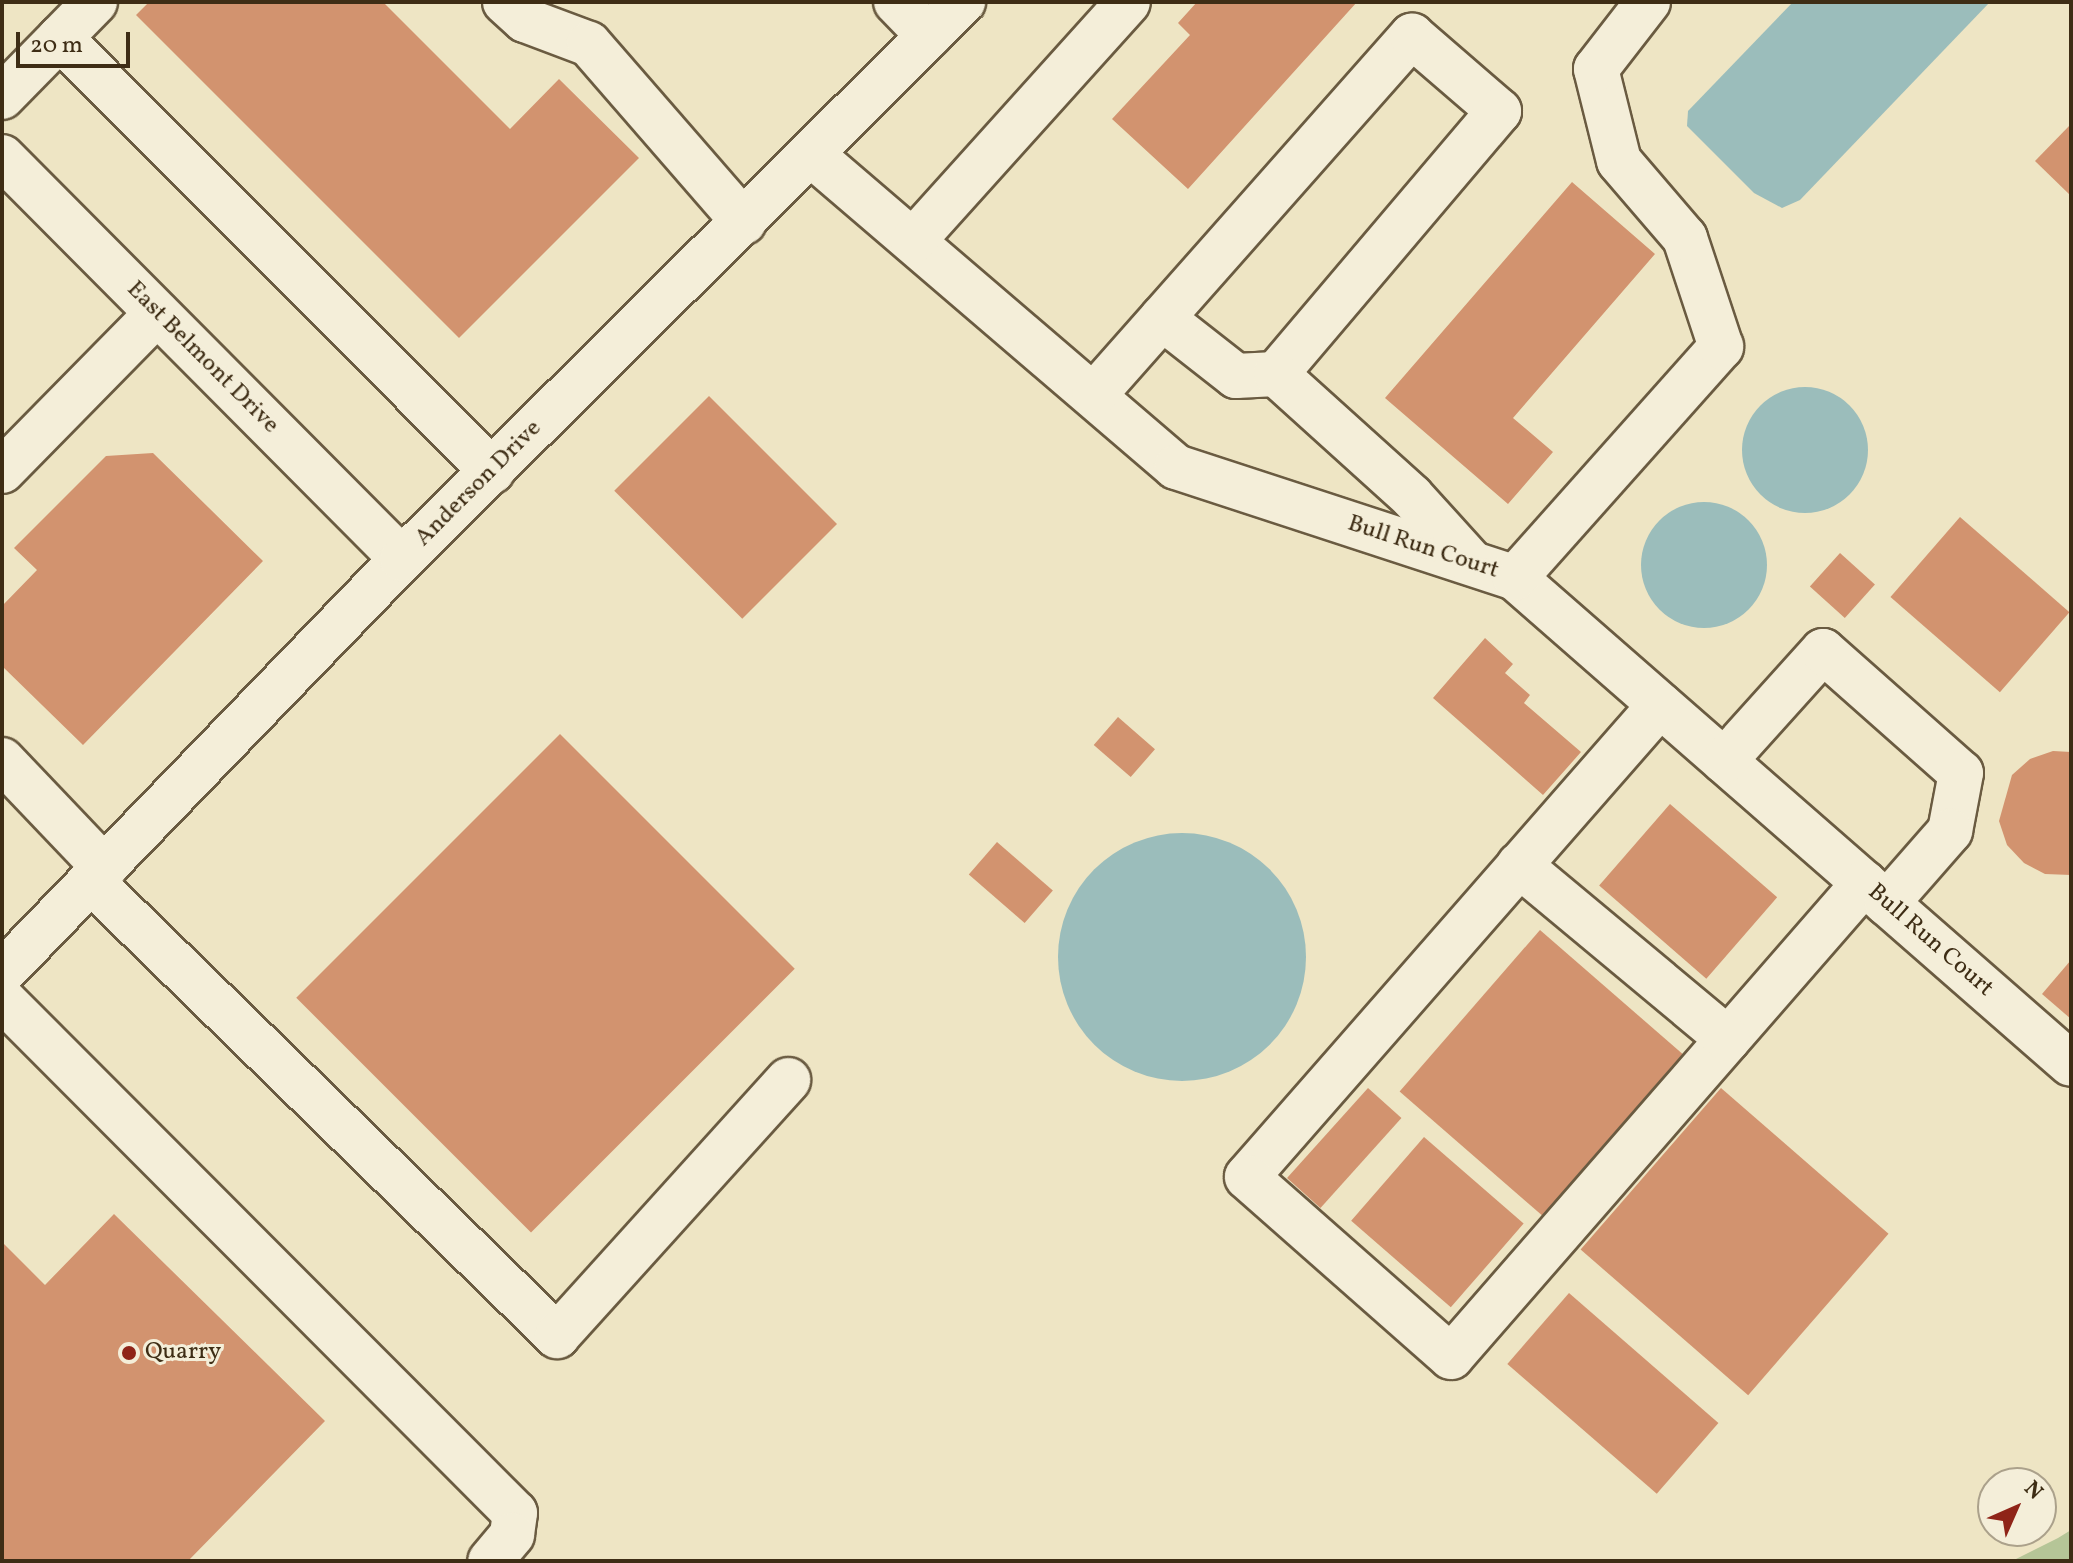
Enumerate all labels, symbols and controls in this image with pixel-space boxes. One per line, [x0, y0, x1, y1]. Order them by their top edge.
scale bar [20, 16, 134, 66]
text: 20 m [30, 29, 83, 63]
street label: East Belmont Drive [120, 276, 284, 440]
street label: Anderson Drive [410, 415, 548, 553]
street label: Bull Run Court [1344, 510, 1502, 586]
street label: Bull Run Court [1861, 879, 1999, 1003]
place label: Quarry [145, 1339, 221, 1367]
marker: Quarry [120, 1344, 138, 1362]
north arrow [1977, 1467, 2057, 1547]
text: N [2016, 1474, 2050, 1508]

